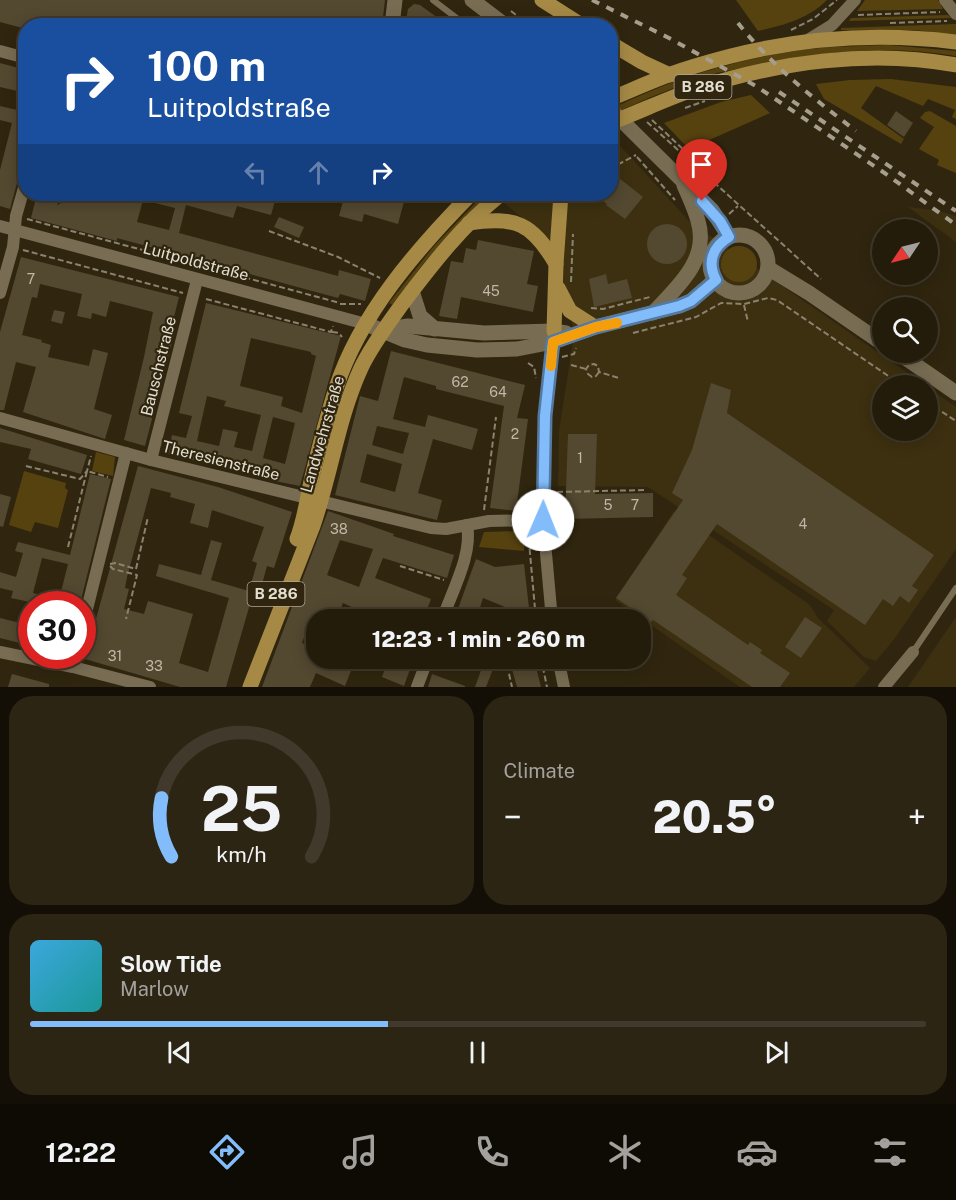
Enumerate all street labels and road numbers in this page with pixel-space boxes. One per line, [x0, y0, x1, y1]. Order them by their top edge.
road number: B 286 [674, 75, 732, 99]
street label: Luitpoldstraße [141, 238, 251, 285]
street label: Bauschstraße [137, 314, 180, 418]
street label: Landwehrstraße [297, 373, 348, 495]
street label: Theresienstraße [160, 437, 282, 484]
road number: B 286 [248, 582, 304, 606]

